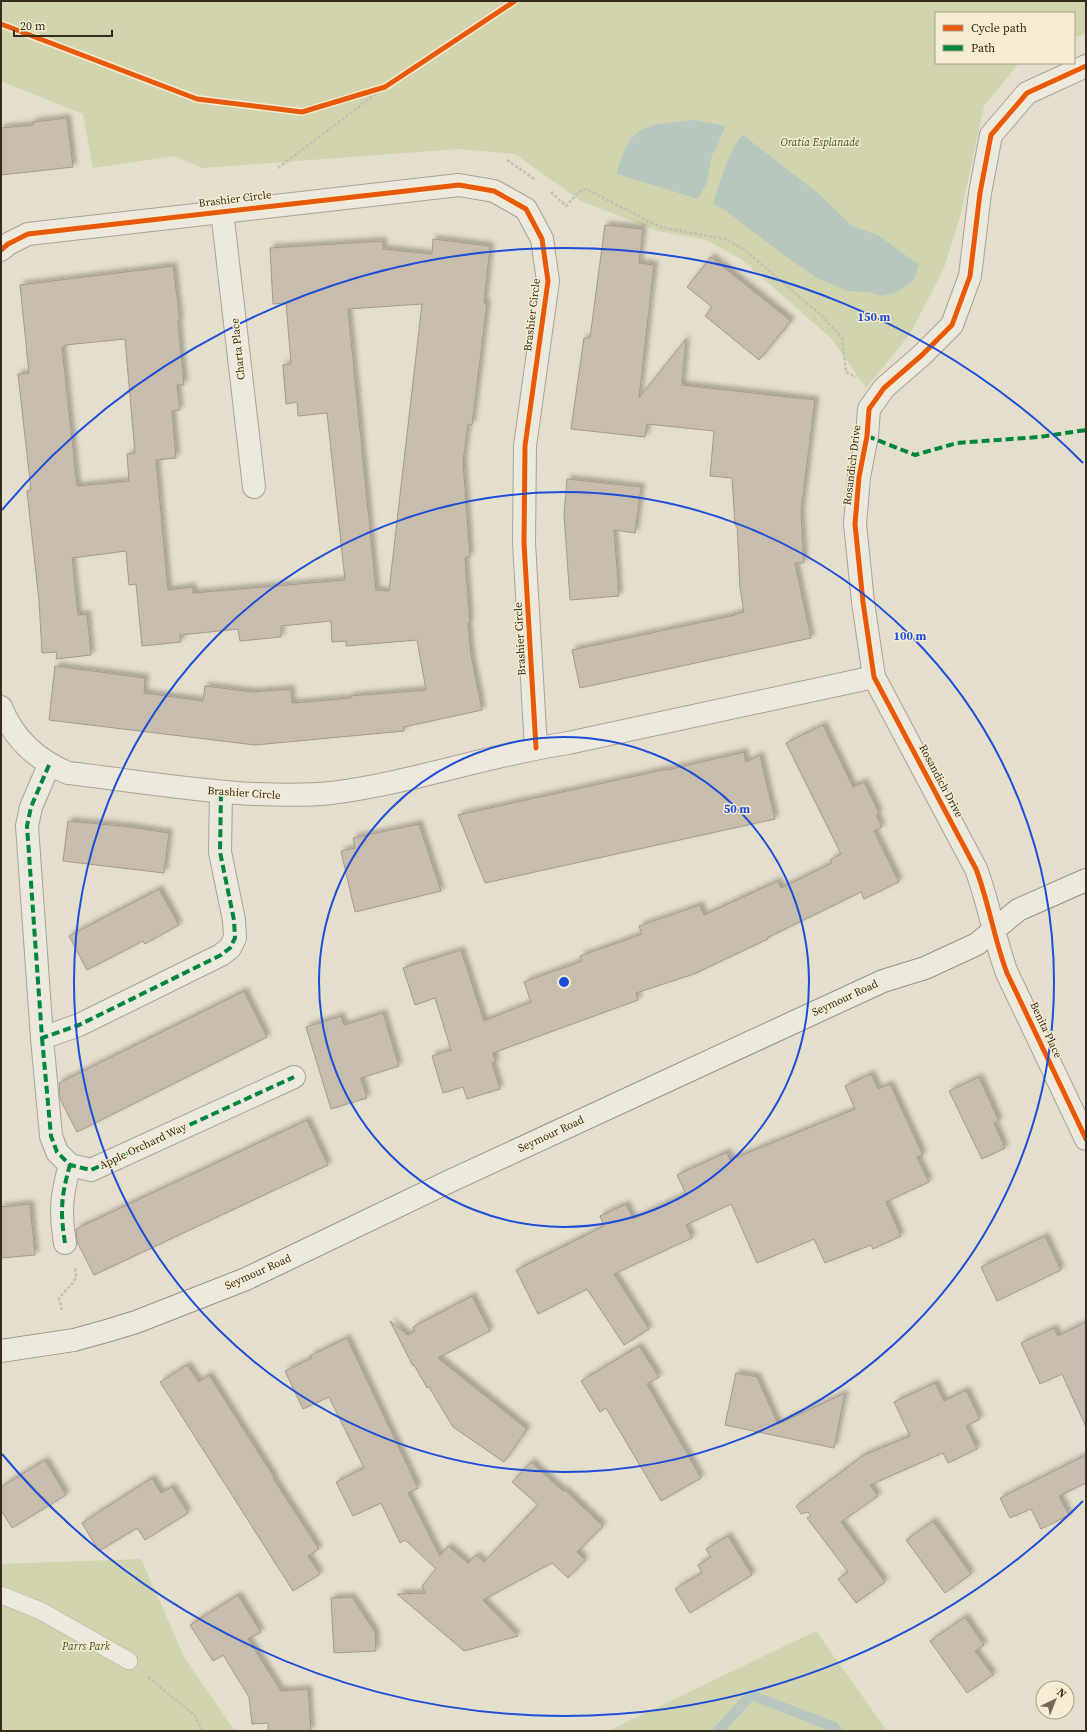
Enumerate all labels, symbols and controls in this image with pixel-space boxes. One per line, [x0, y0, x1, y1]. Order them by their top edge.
scale bar [14, 12, 112, 38]
legend [935, 12, 1075, 64]
text: 20 m [20, 18, 46, 34]
text: Cycle path [971, 20, 1027, 36]
text: Path [971, 40, 995, 56]
park label: Oratia Esplanade [780, 135, 860, 150]
street label: Brashier Circle [198, 187, 273, 211]
street label: Brashier Circle [520, 277, 544, 352]
text: 150 m [858, 309, 891, 325]
street label: Charta Place [227, 317, 249, 381]
street label: Rosandich Drive [840, 424, 864, 506]
street label: Brashier Circle [511, 602, 529, 676]
text: 100 m [894, 628, 927, 644]
street label: Rosandich Drive [915, 742, 967, 820]
street label: Brashier Circle [207, 783, 281, 803]
text: 50 m [724, 801, 750, 817]
centre of rings [557, 975, 571, 989]
street label: Seymour Road [810, 976, 881, 1020]
street label: Benita Place [1026, 999, 1066, 1061]
street label: Seymour Road [516, 1112, 587, 1156]
street label: Apple Orchard Way [97, 1119, 189, 1173]
street label: Seymour Road [222, 1250, 294, 1293]
park label: Parrs Park [61, 1639, 111, 1654]
north arrow [1035, 1680, 1075, 1720]
text: N [1053, 1685, 1070, 1701]

